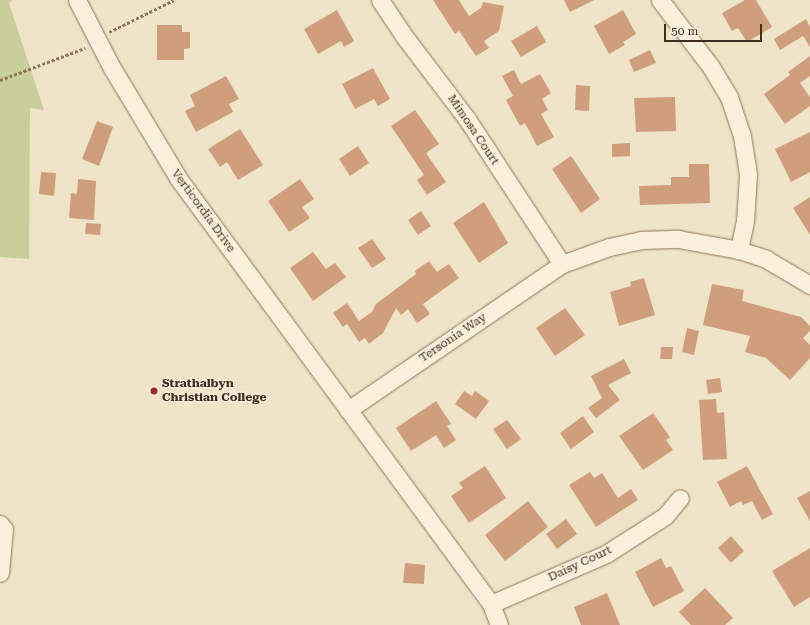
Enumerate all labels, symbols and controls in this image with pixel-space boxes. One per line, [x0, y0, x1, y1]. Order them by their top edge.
scale bar [666, 16, 764, 42]
text: 50 m [671, 24, 698, 38]
street label: Mimosa Court [444, 92, 502, 168]
street label: Verticordia Drive [168, 167, 238, 255]
street label: Tersonia Way [417, 310, 489, 366]
place label: Strathalbyn Christian College [162, 377, 267, 405]
marker: Strathalbyn Christian College [149, 386, 159, 396]
street label: Daisy Court [546, 543, 614, 585]

